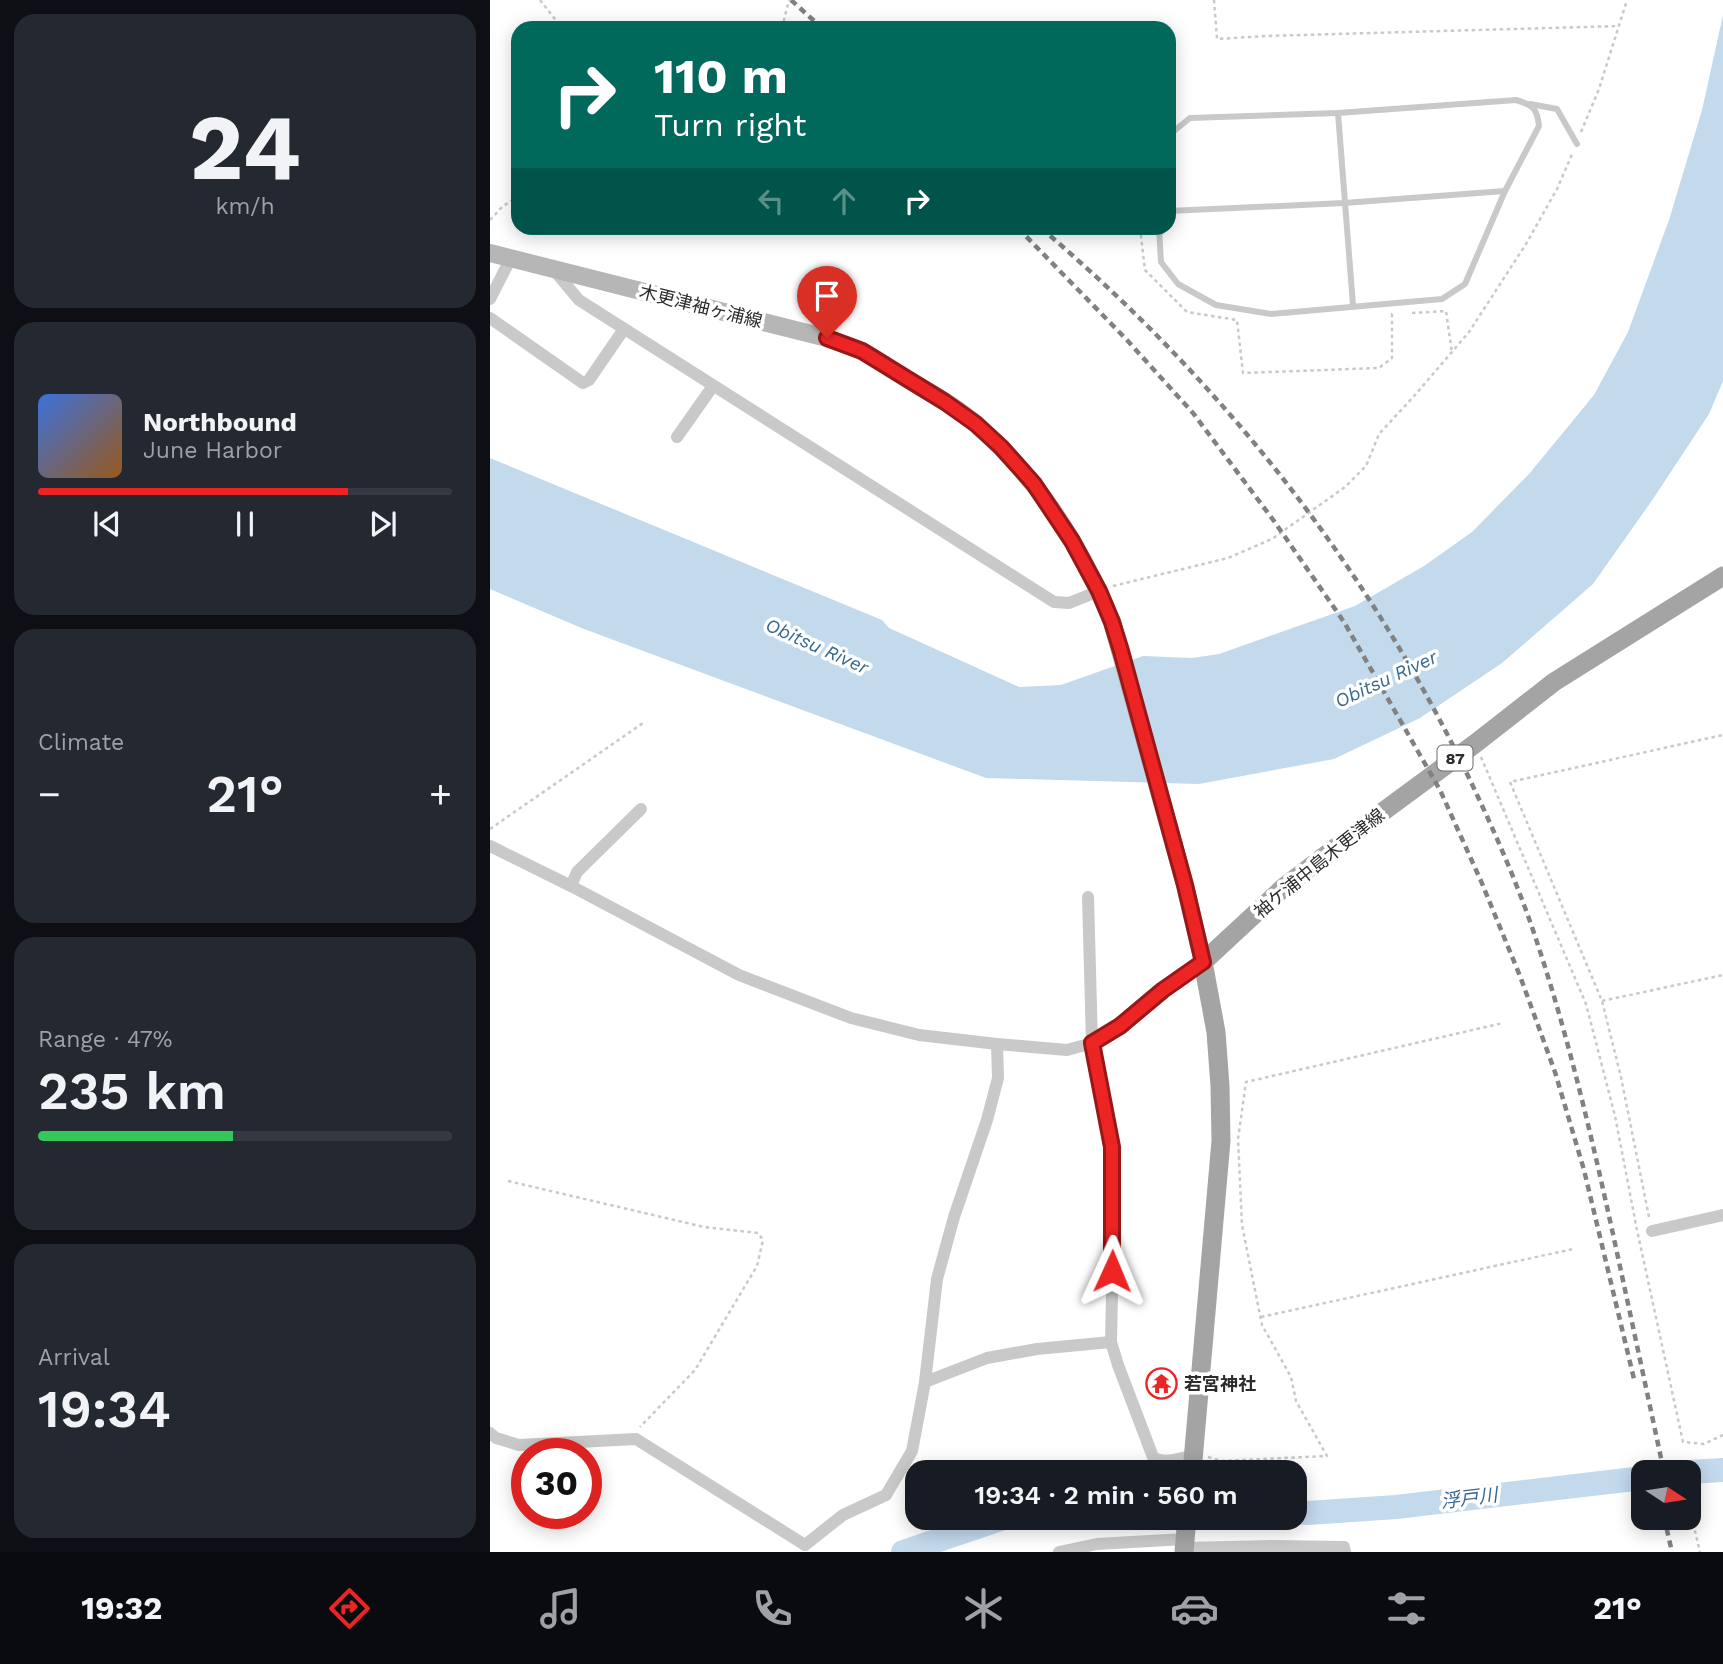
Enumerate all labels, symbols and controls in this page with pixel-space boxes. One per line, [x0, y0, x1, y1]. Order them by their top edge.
text: 110 m [654, 47, 788, 105]
icon: right [539, 49, 630, 140]
text: 24 [189, 94, 301, 201]
text: Turn right [654, 106, 806, 144]
icon: left [752, 182, 790, 220]
icon: ahead [825, 182, 863, 220]
icon: right [898, 182, 936, 220]
text: km/h [215, 193, 275, 220]
pin [797, 266, 857, 338]
icon: arrive [808, 277, 846, 315]
street label: 木更津袖ヶ浦線 [637, 281, 765, 331]
text: Northbound [143, 407, 297, 437]
text: June Harbor [143, 437, 282, 464]
icon: previous [88, 505, 126, 543]
icon: pause [226, 505, 264, 543]
icon: next [364, 505, 402, 543]
water label: Obitsu River [762, 613, 873, 679]
water label: Obitsu River [1331, 645, 1441, 713]
text: Climate [38, 729, 124, 756]
road number: 87 [1438, 746, 1472, 771]
text: 21° [206, 764, 284, 825]
text: − [38, 772, 61, 816]
text: + [429, 772, 452, 816]
street label: 袖ケ浦中島木更津線 [1249, 804, 1389, 922]
text: Range · 47% [38, 1026, 172, 1053]
text: 235 km [38, 1061, 226, 1122]
position arrow [1075, 1234, 1149, 1308]
text: Arrival [38, 1344, 110, 1371]
temple icon: 若宮神社 [1144, 1366, 1178, 1400]
place label: 若宮神社 [1184, 1373, 1256, 1394]
text: 19:34 [38, 1379, 171, 1440]
speed limit sign: 30 [511, 1438, 602, 1529]
north arrow [1631, 1460, 1701, 1530]
map controls [1631, 1460, 1701, 1530]
text: 19:34 · 2 min · 560 m [974, 1480, 1238, 1510]
water label: 浮戸川 [1439, 1483, 1501, 1513]
icon: directions [325, 1584, 374, 1633]
icon: music [536, 1584, 585, 1633]
icon: phone [748, 1584, 797, 1633]
icon: climate [959, 1584, 1008, 1633]
icon: car [1170, 1584, 1219, 1633]
icon: filters [1382, 1584, 1431, 1633]
text: 19:32 [81, 1589, 162, 1627]
text: 21° [1593, 1589, 1642, 1627]

